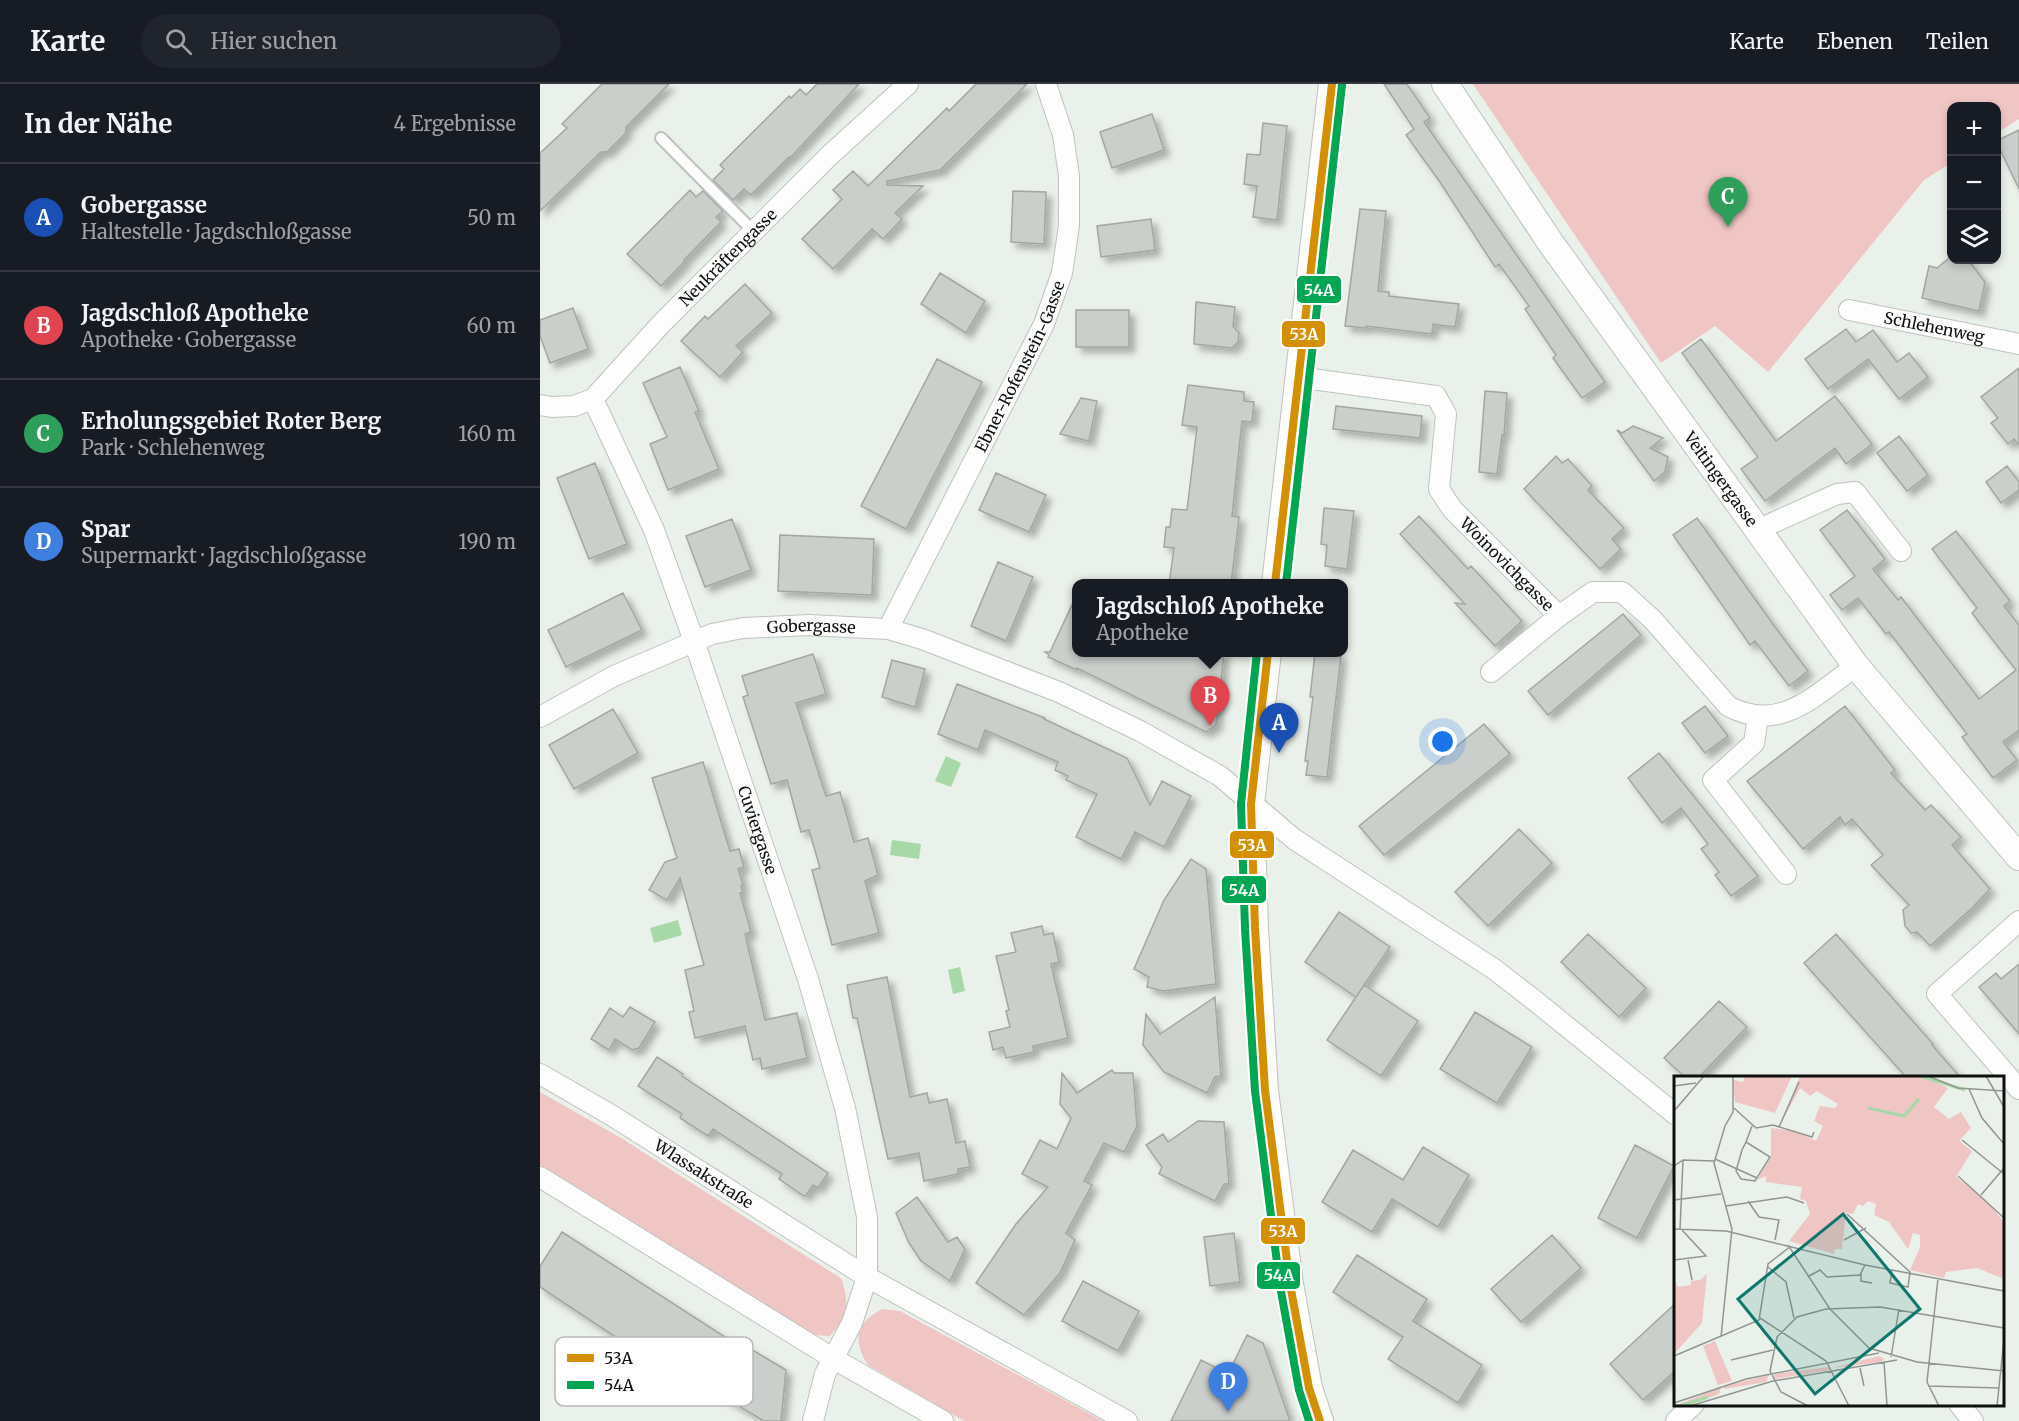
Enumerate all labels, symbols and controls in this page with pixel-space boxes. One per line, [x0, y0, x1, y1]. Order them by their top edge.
search box [141, 14, 561, 68]
text: Karte [30, 23, 105, 59]
icon: search [162, 25, 195, 58]
text: Hier suchen [210, 27, 337, 55]
text: Karte [1729, 28, 1784, 55]
text: Ebenen [1817, 28, 1893, 55]
text: Teilen [1926, 28, 1989, 55]
map controls [1947, 102, 2001, 264]
button: + [1947, 102, 2001, 156]
text: In der Nähe [24, 107, 172, 140]
text: 4 Ergebnisse [394, 111, 516, 136]
button: − [1947, 156, 2001, 210]
pin: C [1708, 178, 1748, 227]
text: Gobergasse [81, 191, 207, 219]
street label: Neukräftengasse [675, 204, 781, 310]
text: A [36, 205, 51, 230]
text: 50 m [467, 205, 516, 230]
button: layers [1947, 210, 2001, 264]
text: Haltestelle · Jagdschloßgasse [81, 219, 352, 244]
line badge: 54A [1296, 275, 1342, 304]
street label: Ebner-Rofenstein-Gasse [970, 278, 1068, 455]
text: 54A [1304, 280, 1335, 300]
text: Jagdschloß Apotheke [81, 299, 309, 327]
street label: Schlehenweg [1882, 307, 1987, 347]
text: B [37, 313, 50, 338]
text: 60 m [466, 313, 516, 338]
line badge: 53A [1281, 320, 1326, 348]
text: 53A [1289, 324, 1319, 344]
text: Apotheke · Gobergasse [81, 327, 296, 352]
text: Erholungsgebiet Roter Berg [81, 407, 381, 435]
text: C [37, 421, 50, 446]
text: 160 m [458, 421, 516, 446]
street label: Veitingergasse [1680, 427, 1762, 530]
text: Park · Schlehenweg [81, 435, 265, 460]
street label: Woinovichgasse [1455, 512, 1558, 615]
text: Spar [81, 515, 131, 543]
text: D [36, 529, 51, 554]
text: 190 m [458, 529, 516, 554]
text: Supermarkt · Jagdschloßgasse [81, 543, 366, 568]
popup [1072, 579, 1348, 657]
text: Jagdschloß Apotheke [1096, 592, 1324, 620]
street label: Gobergasse [766, 615, 856, 637]
text: Apotheke [1096, 620, 1188, 645]
pin: B [1190, 676, 1230, 726]
pin: A [1260, 704, 1298, 753]
your location [1428, 727, 1457, 756]
street label: Cuviergasse [734, 783, 782, 877]
line badge: 53A [1229, 830, 1275, 859]
text: 53A [1237, 835, 1267, 855]
line badge: 54A [1221, 875, 1267, 904]
text: 54A [1229, 880, 1260, 900]
inset map [1674, 1076, 2004, 1406]
street label: Wlassakstraße [650, 1135, 757, 1213]
line badge: 53A [1260, 1217, 1306, 1245]
text: 53A [1268, 1221, 1298, 1241]
line badge: 54A [1256, 1261, 1301, 1290]
text: 54A [1264, 1265, 1295, 1285]
legend [555, 1337, 753, 1406]
text: 53A [604, 1348, 633, 1368]
pin: D [1208, 1362, 1248, 1412]
text: 54A [604, 1375, 635, 1395]

